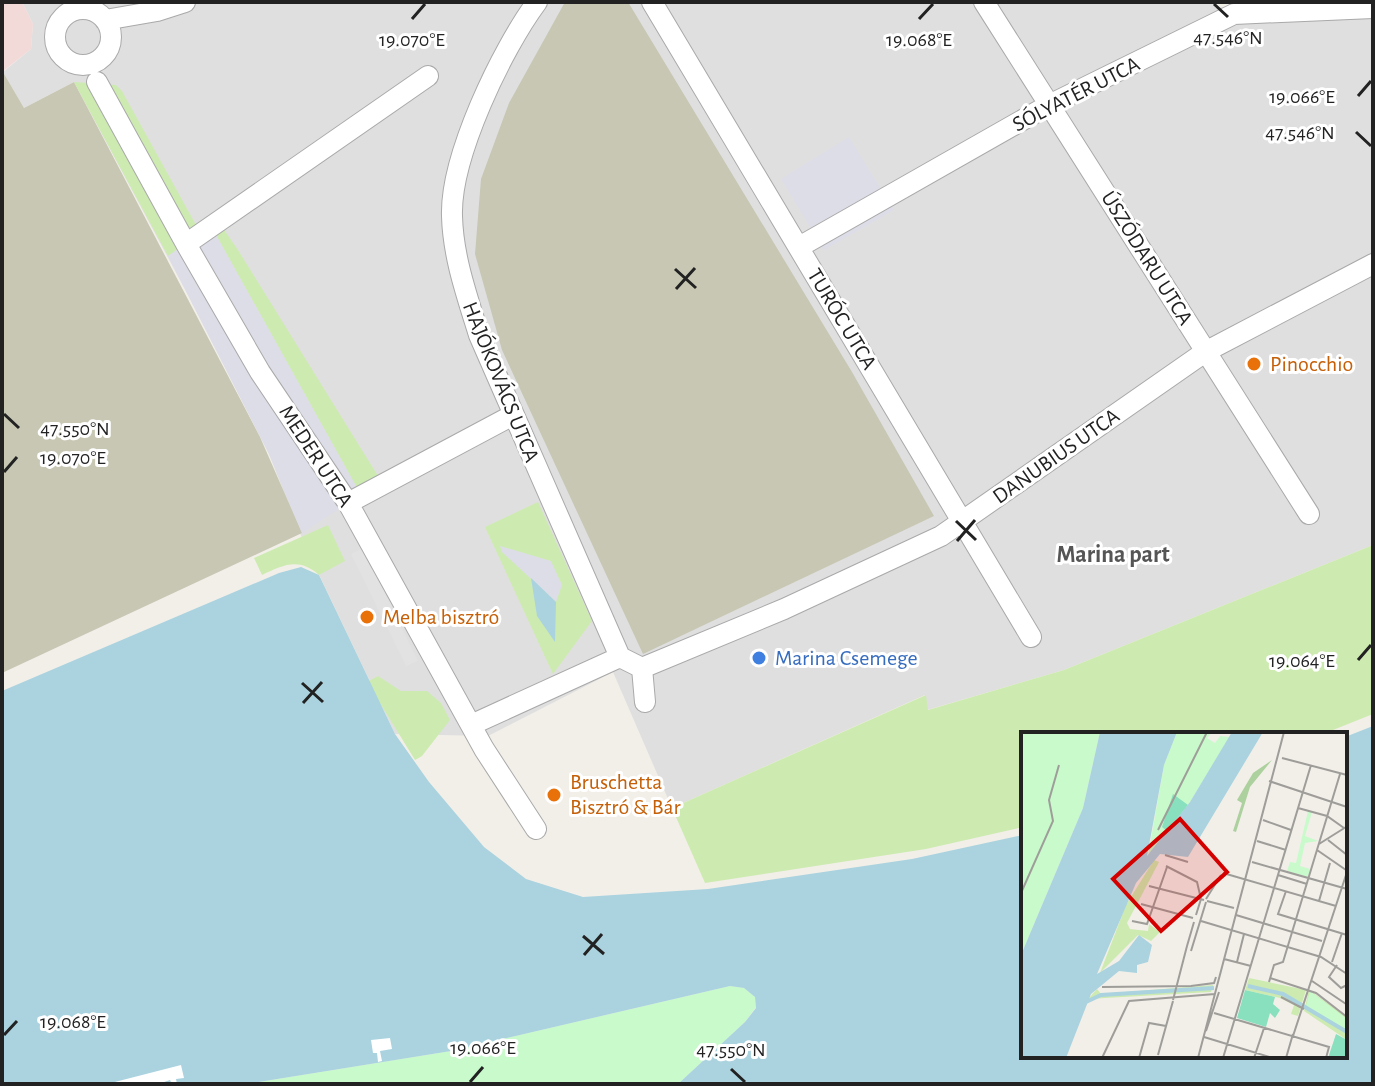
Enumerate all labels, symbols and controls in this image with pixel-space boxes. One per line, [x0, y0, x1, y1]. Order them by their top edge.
text: 47.546°N [1193, 28, 1263, 48]
text: 19.070°E [379, 30, 445, 50]
text: 19.068°E [886, 30, 952, 50]
street label: SÓLYATÉR UTCA [1008, 52, 1143, 135]
text: 19.066°E [1269, 87, 1335, 107]
text: 47.546°N [1265, 123, 1335, 143]
street label: ÚSZÓDARU UTCA [1097, 187, 1198, 329]
street label: TURÓC UTCA [803, 264, 882, 374]
street label: HAJÓKOVÁCS UTCA [459, 298, 544, 466]
place label: Pinocchio [1270, 353, 1353, 375]
marker: Pinocchio [1245, 355, 1263, 373]
street label: MEDER UTCA [275, 401, 357, 511]
street label: DANUBIUS UTCA [989, 404, 1123, 508]
text: 47.550°N [40, 419, 110, 439]
text: 19.070°E [40, 448, 106, 468]
district label: Marina part [1056, 543, 1170, 567]
place label: Melba bisztró [383, 606, 499, 628]
marker: Melba bisztró [358, 608, 376, 626]
place label: Marina Csemege [775, 647, 918, 669]
marker: Marina Csemege [750, 649, 768, 667]
text: 19.064°E [1269, 651, 1335, 671]
inset map [1021, 732, 1347, 1058]
place label: Bruschetta Bisztró & Bár [570, 771, 681, 818]
marker: Bruschetta Bisztró & Bár [545, 786, 563, 804]
text: 19.068°E [40, 1012, 106, 1032]
text: 19.066°E [450, 1038, 516, 1058]
text: 47.550°N [696, 1040, 766, 1060]

